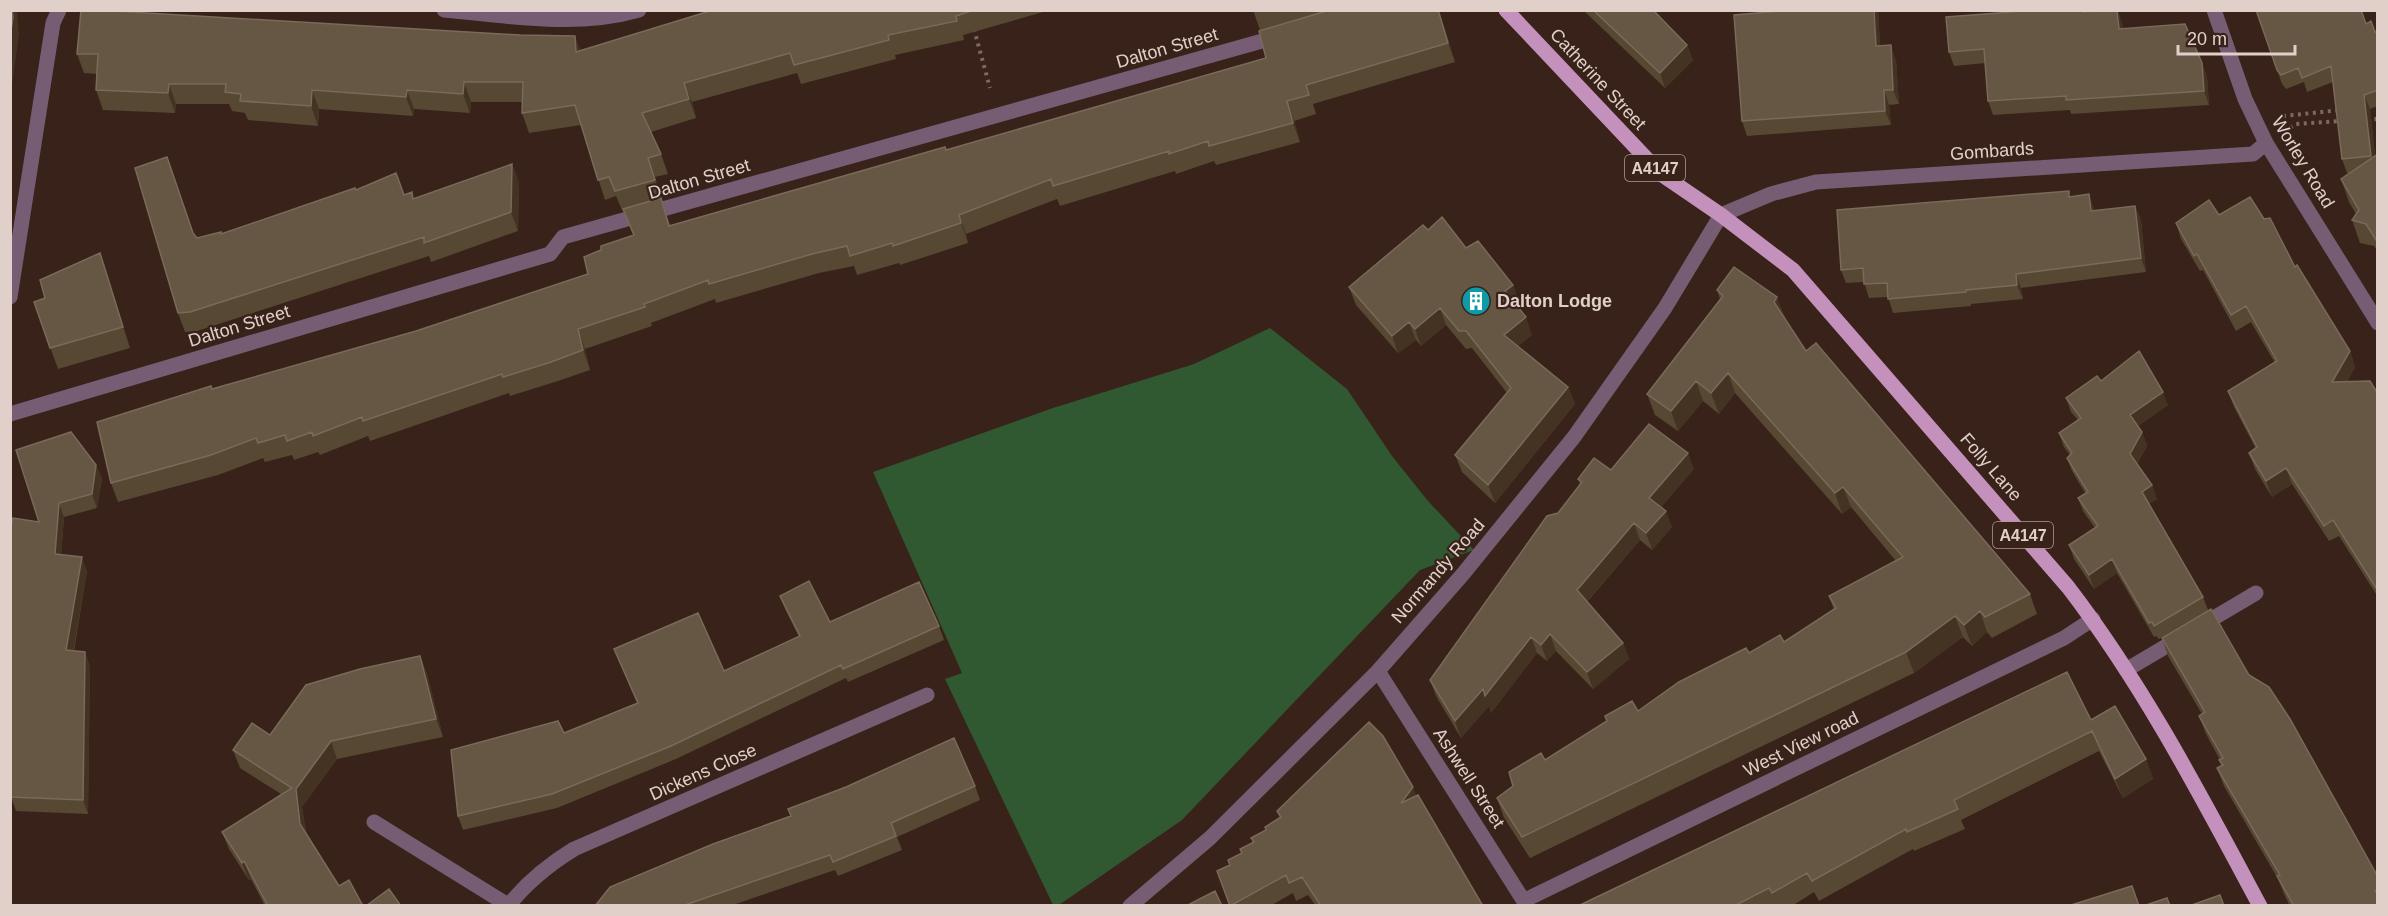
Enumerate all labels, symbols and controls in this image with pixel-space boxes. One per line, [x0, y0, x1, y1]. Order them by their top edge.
scale bar [2178, 18, 2295, 56]
street label: Dalton Street [1114, 24, 1220, 72]
street label: Catherine Street [1546, 24, 1650, 134]
text: 20 m [2187, 29, 2227, 49]
street label: Worley Road [2268, 112, 2338, 212]
street label: Gombards [1949, 138, 2035, 164]
street label: Dalton Street [646, 155, 752, 203]
road number: A4147 [1625, 155, 1685, 181]
building icon: Dalton Lodge [1460, 285, 1492, 317]
place label: Dalton Lodge [1497, 291, 1612, 311]
street label: Dalton Street [186, 301, 292, 351]
street label: Folly Lane [1956, 429, 2026, 505]
street label: Normandy Road [1387, 515, 1489, 627]
road number: A4147 [1993, 522, 2053, 548]
street label: West View road [1740, 708, 1862, 780]
street label: Ashwell Street [1429, 724, 1509, 832]
street label: Dickens Close [646, 739, 760, 805]

